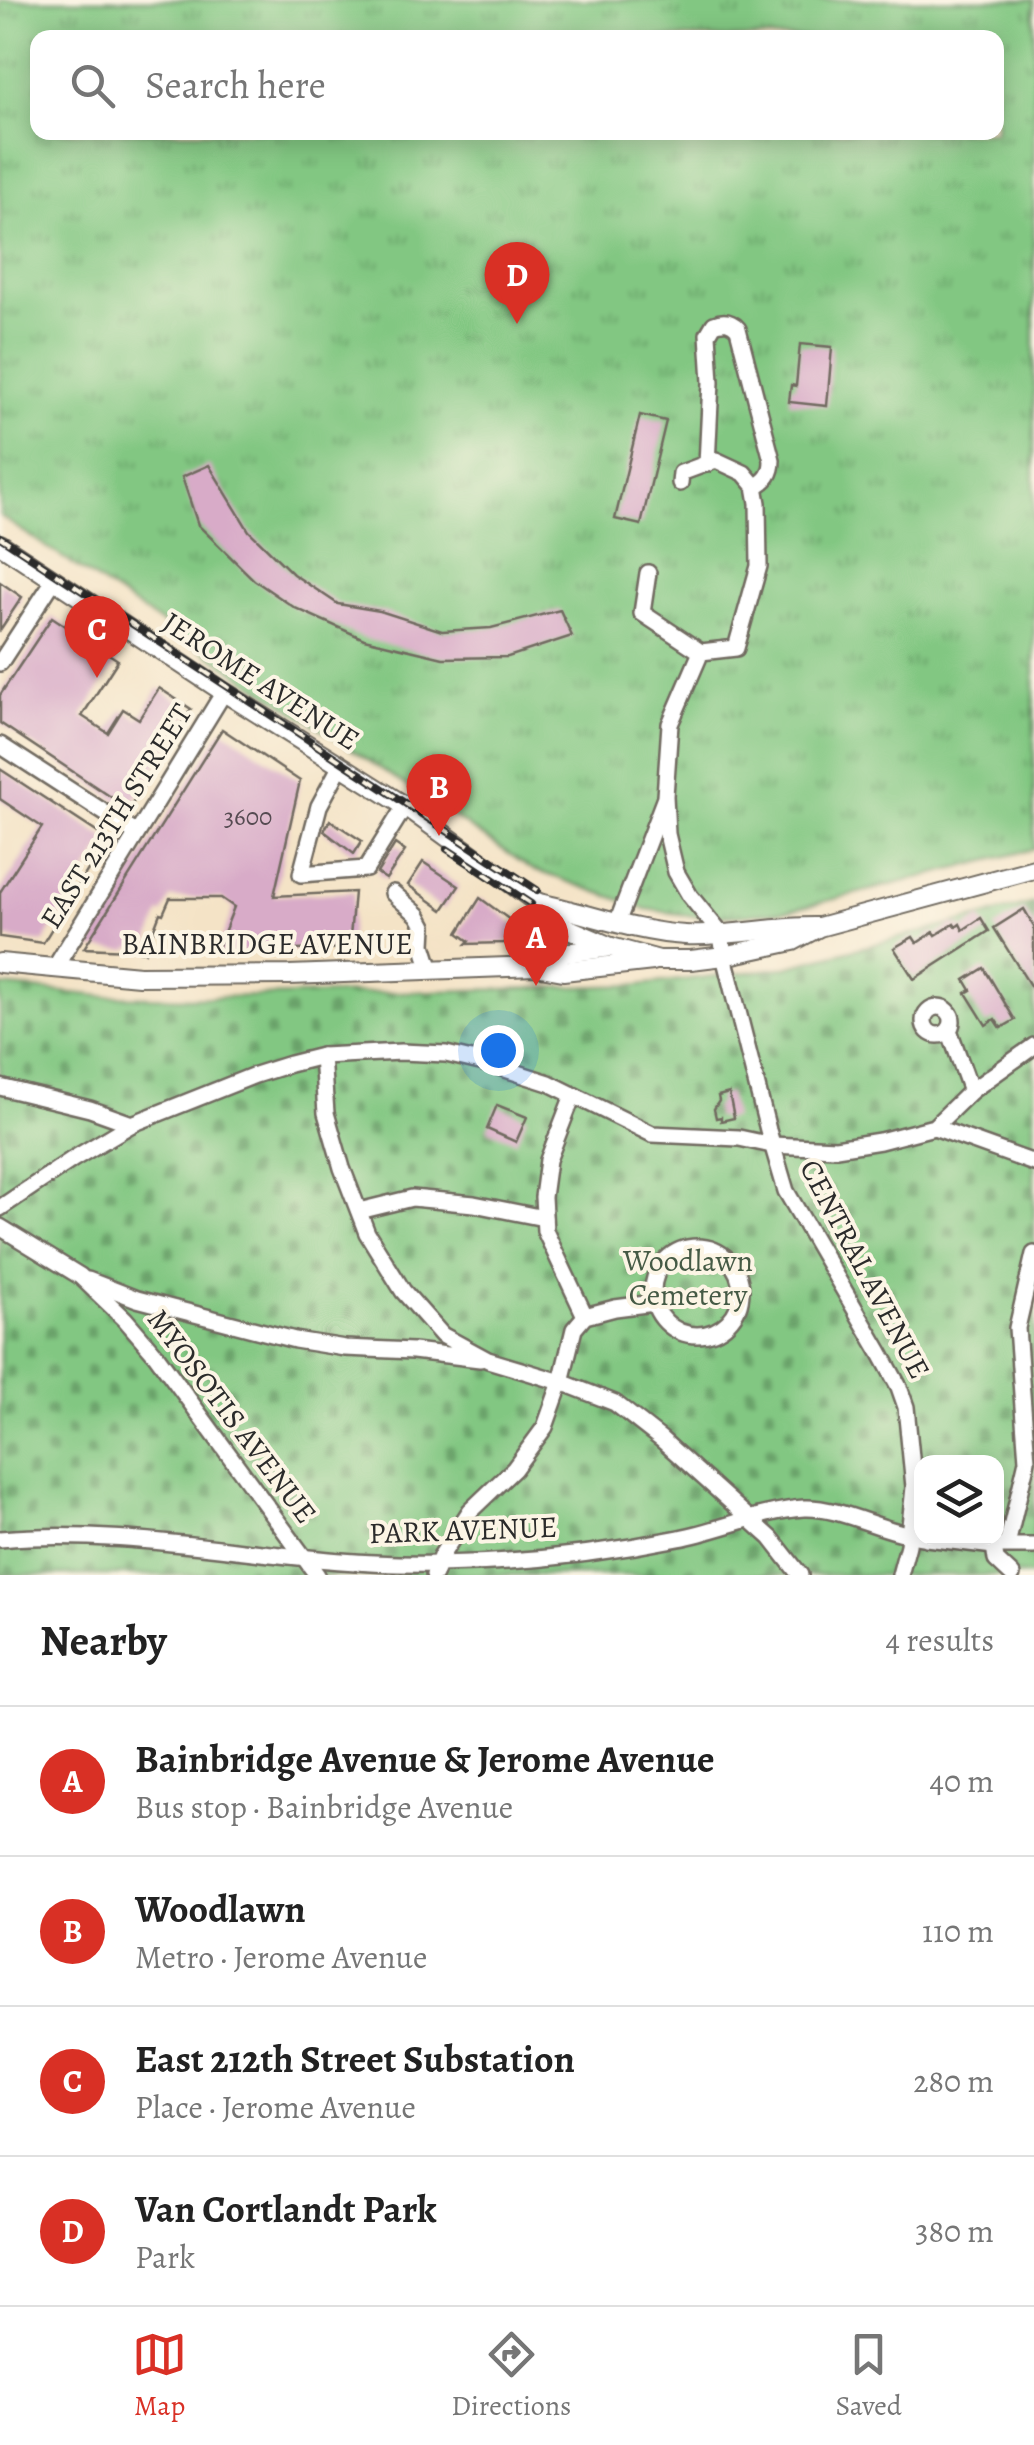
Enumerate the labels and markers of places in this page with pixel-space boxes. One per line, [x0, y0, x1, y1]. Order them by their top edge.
pin: D [484, 242, 550, 324]
pin: C [64, 596, 130, 678]
pin: B [406, 754, 472, 836]
pin: A [504, 904, 568, 986]

